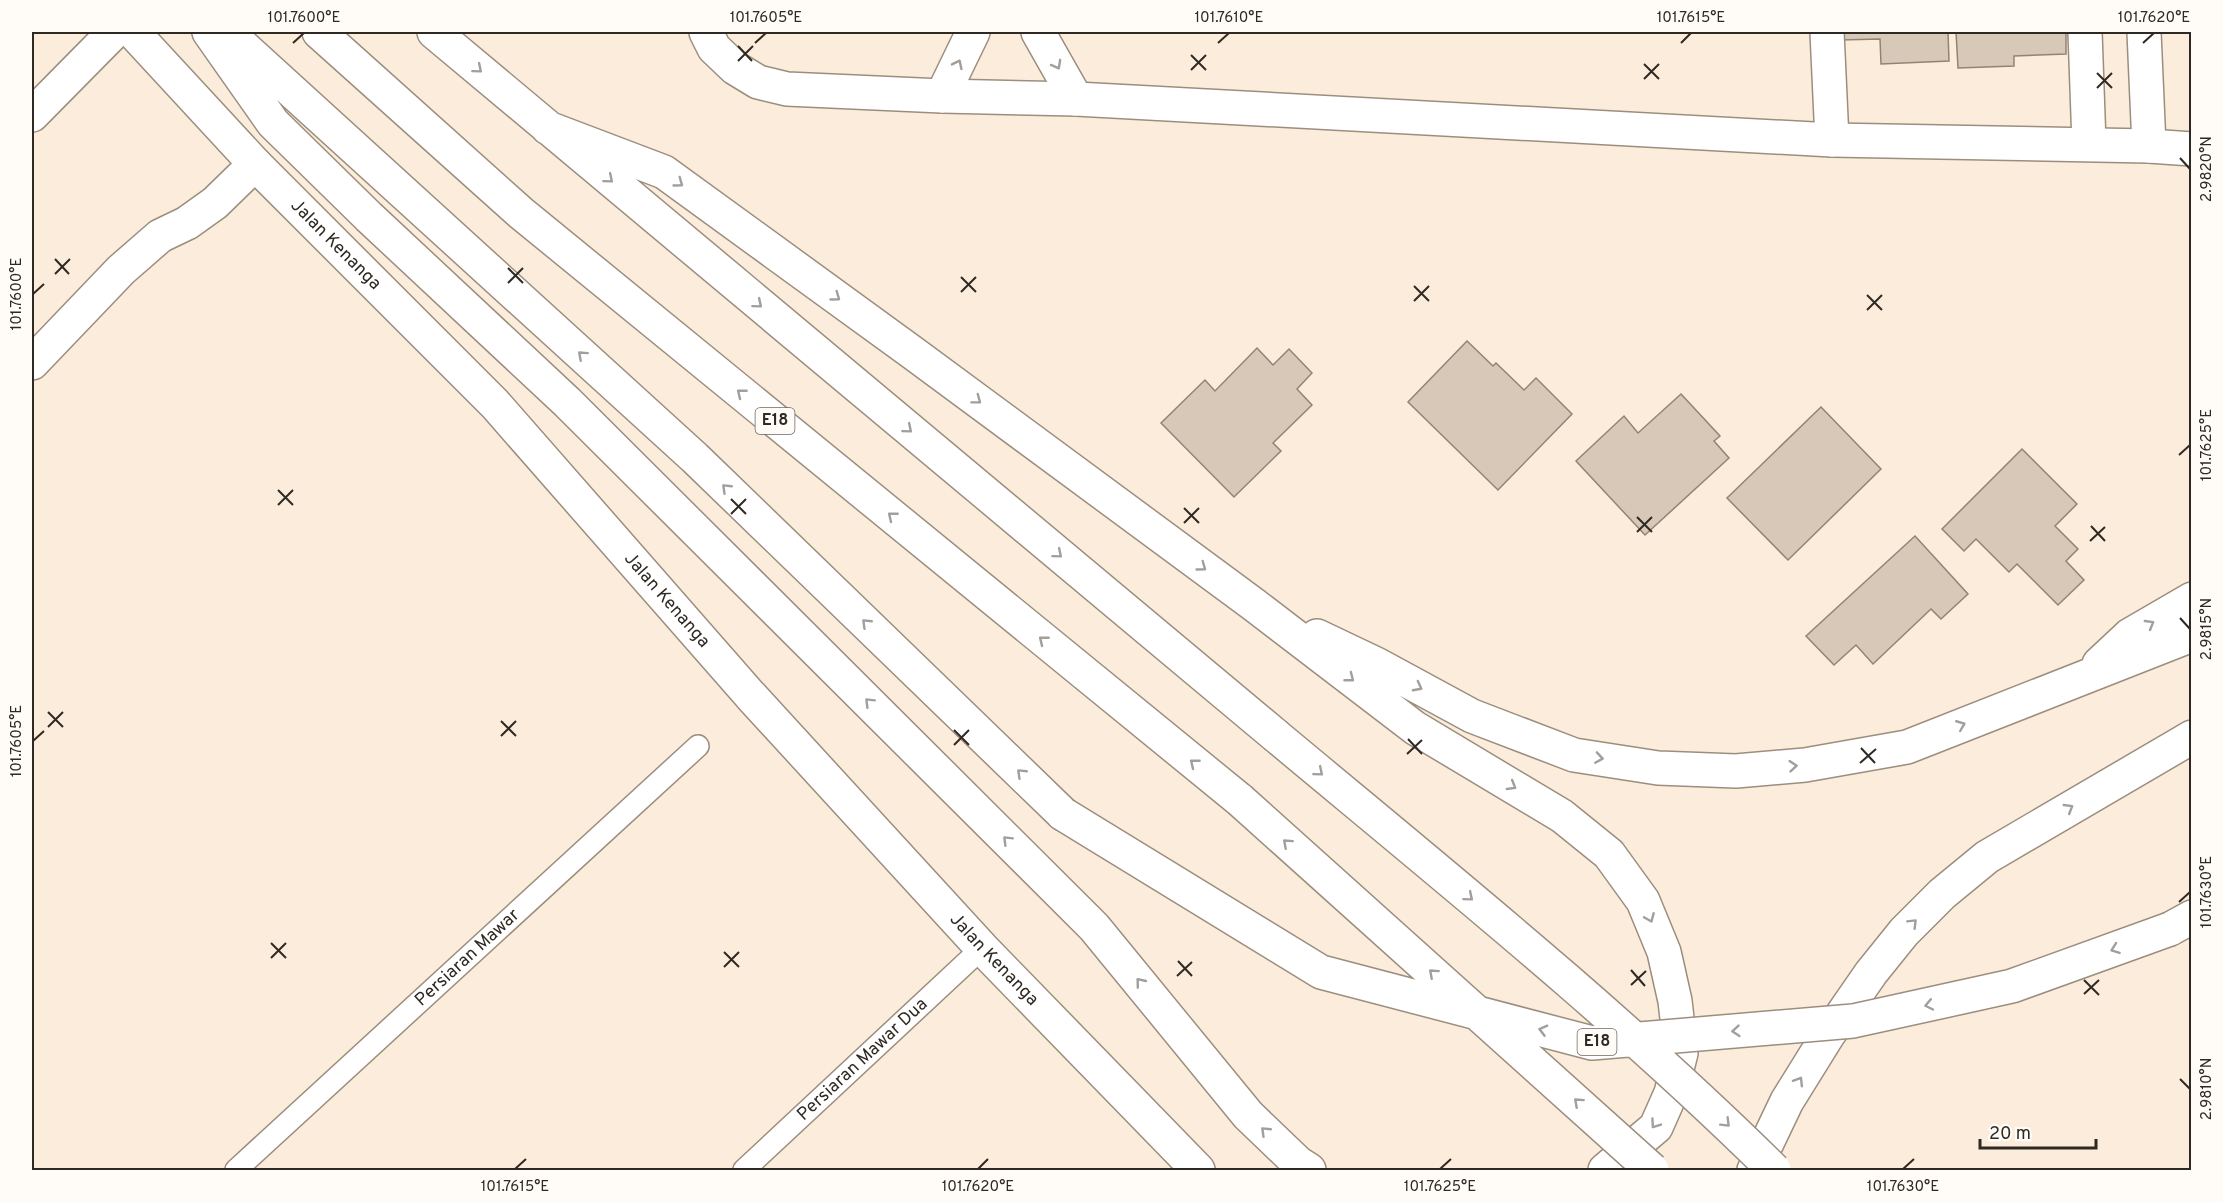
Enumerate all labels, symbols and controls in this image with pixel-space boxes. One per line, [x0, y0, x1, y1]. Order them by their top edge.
text: 101.7600°E [268, 9, 340, 28]
text: 101.7605°E [730, 9, 802, 28]
text: 101.7610°E [1195, 9, 1264, 28]
text: 101.7615°E [1657, 9, 1725, 28]
text: 101.7620°E [2118, 9, 2190, 28]
one-way arrow [950, 59, 962, 70]
one-way arrow [1050, 59, 1061, 69]
one-way arrow [471, 62, 482, 73]
text: 2.9820°N [2198, 136, 2217, 202]
one-way arrow [602, 171, 613, 182]
one-way arrow [672, 176, 683, 187]
street label: Jalan Kenanga [285, 194, 386, 295]
text: 101.7600°E [8, 258, 27, 330]
one-way arrow [830, 290, 841, 301]
one-way arrow [752, 297, 763, 308]
one-way arrow [579, 351, 589, 362]
one-way arrow [737, 389, 748, 400]
one-way arrow [971, 393, 982, 404]
road number: E18 [756, 408, 794, 434]
text: 101.7625°E [2198, 409, 2217, 481]
one-way arrow [901, 422, 912, 433]
one-way arrow [722, 484, 733, 495]
one-way arrow [888, 513, 899, 524]
one-way arrow [1051, 547, 1062, 558]
street label: Jalan Kenanga [619, 548, 715, 653]
one-way arrow [1196, 560, 1207, 571]
text: 2.9815°N [2198, 598, 2217, 660]
one-way arrow [862, 619, 872, 630]
one-way arrow [2144, 619, 2154, 631]
one-way arrow [1039, 636, 1050, 647]
one-way arrow [1343, 671, 1354, 682]
one-way arrow [1412, 680, 1422, 691]
one-way arrow [865, 699, 876, 710]
text: 101.7605°E [8, 705, 27, 777]
one-way arrow [1955, 720, 1966, 732]
one-way arrow [1594, 752, 1603, 764]
one-way arrow [1190, 759, 1201, 770]
one-way arrow [1788, 760, 1797, 773]
one-way arrow [1313, 765, 1324, 776]
one-way arrow [1017, 770, 1028, 781]
one-way arrow [1506, 779, 1516, 791]
one-way arrow [2063, 804, 2074, 816]
one-way arrow [1003, 836, 1014, 846]
one-way arrow [1283, 839, 1294, 850]
text: 101.7630°E [2198, 856, 2217, 928]
one-way arrow [1462, 890, 1473, 901]
street label: Persiaran Mawar [410, 904, 525, 1012]
street label: Jalan Kenanga [944, 908, 1044, 1011]
one-way arrow [1643, 911, 1655, 922]
one-way arrow [1906, 919, 1917, 929]
one-way arrow [2111, 942, 2121, 955]
one-way arrow [1429, 969, 1439, 980]
one-way arrow [1136, 978, 1147, 989]
street label: Persiaran Mawar Dua [792, 993, 933, 1126]
one-way arrow [1924, 997, 1934, 1010]
one-way arrow [1732, 1024, 1741, 1037]
one-way arrow [1538, 1025, 1549, 1037]
road number: E18 [1578, 1029, 1616, 1055]
text: 2.9810°N [2198, 1058, 2217, 1120]
one-way arrow [1792, 1077, 1804, 1087]
one-way arrow [1574, 1098, 1585, 1109]
scale bar [1980, 1112, 2096, 1150]
one-way arrow [1719, 1115, 1730, 1126]
one-way arrow [1651, 1117, 1662, 1128]
text: 20 m [1989, 1123, 2031, 1146]
one-way arrow [1262, 1128, 1273, 1139]
text: 101.7615°E [481, 1178, 549, 1197]
text: 101.7620°E [942, 1178, 1014, 1197]
text: 101.7625°E [1404, 1178, 1476, 1197]
text: 101.7630°E [1867, 1178, 1939, 1197]

